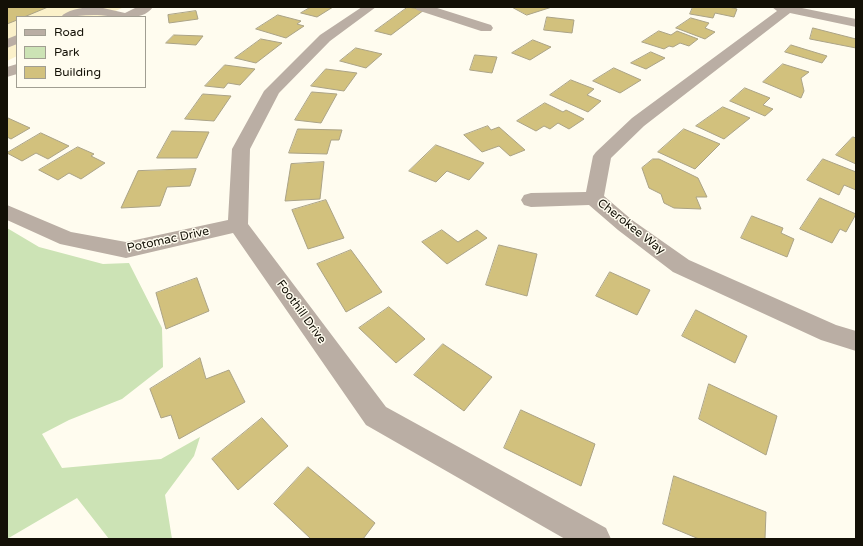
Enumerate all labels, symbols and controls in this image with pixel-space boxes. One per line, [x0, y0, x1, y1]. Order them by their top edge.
legend [16, 16, 146, 88]
text: Road [54, 25, 84, 39]
text: Park [54, 45, 80, 59]
text: Building [54, 65, 101, 79]
street label: Cherokee Way [594, 196, 668, 258]
street label: Potomac Drive [126, 224, 210, 256]
street label: Foothill Drive [273, 277, 329, 347]

